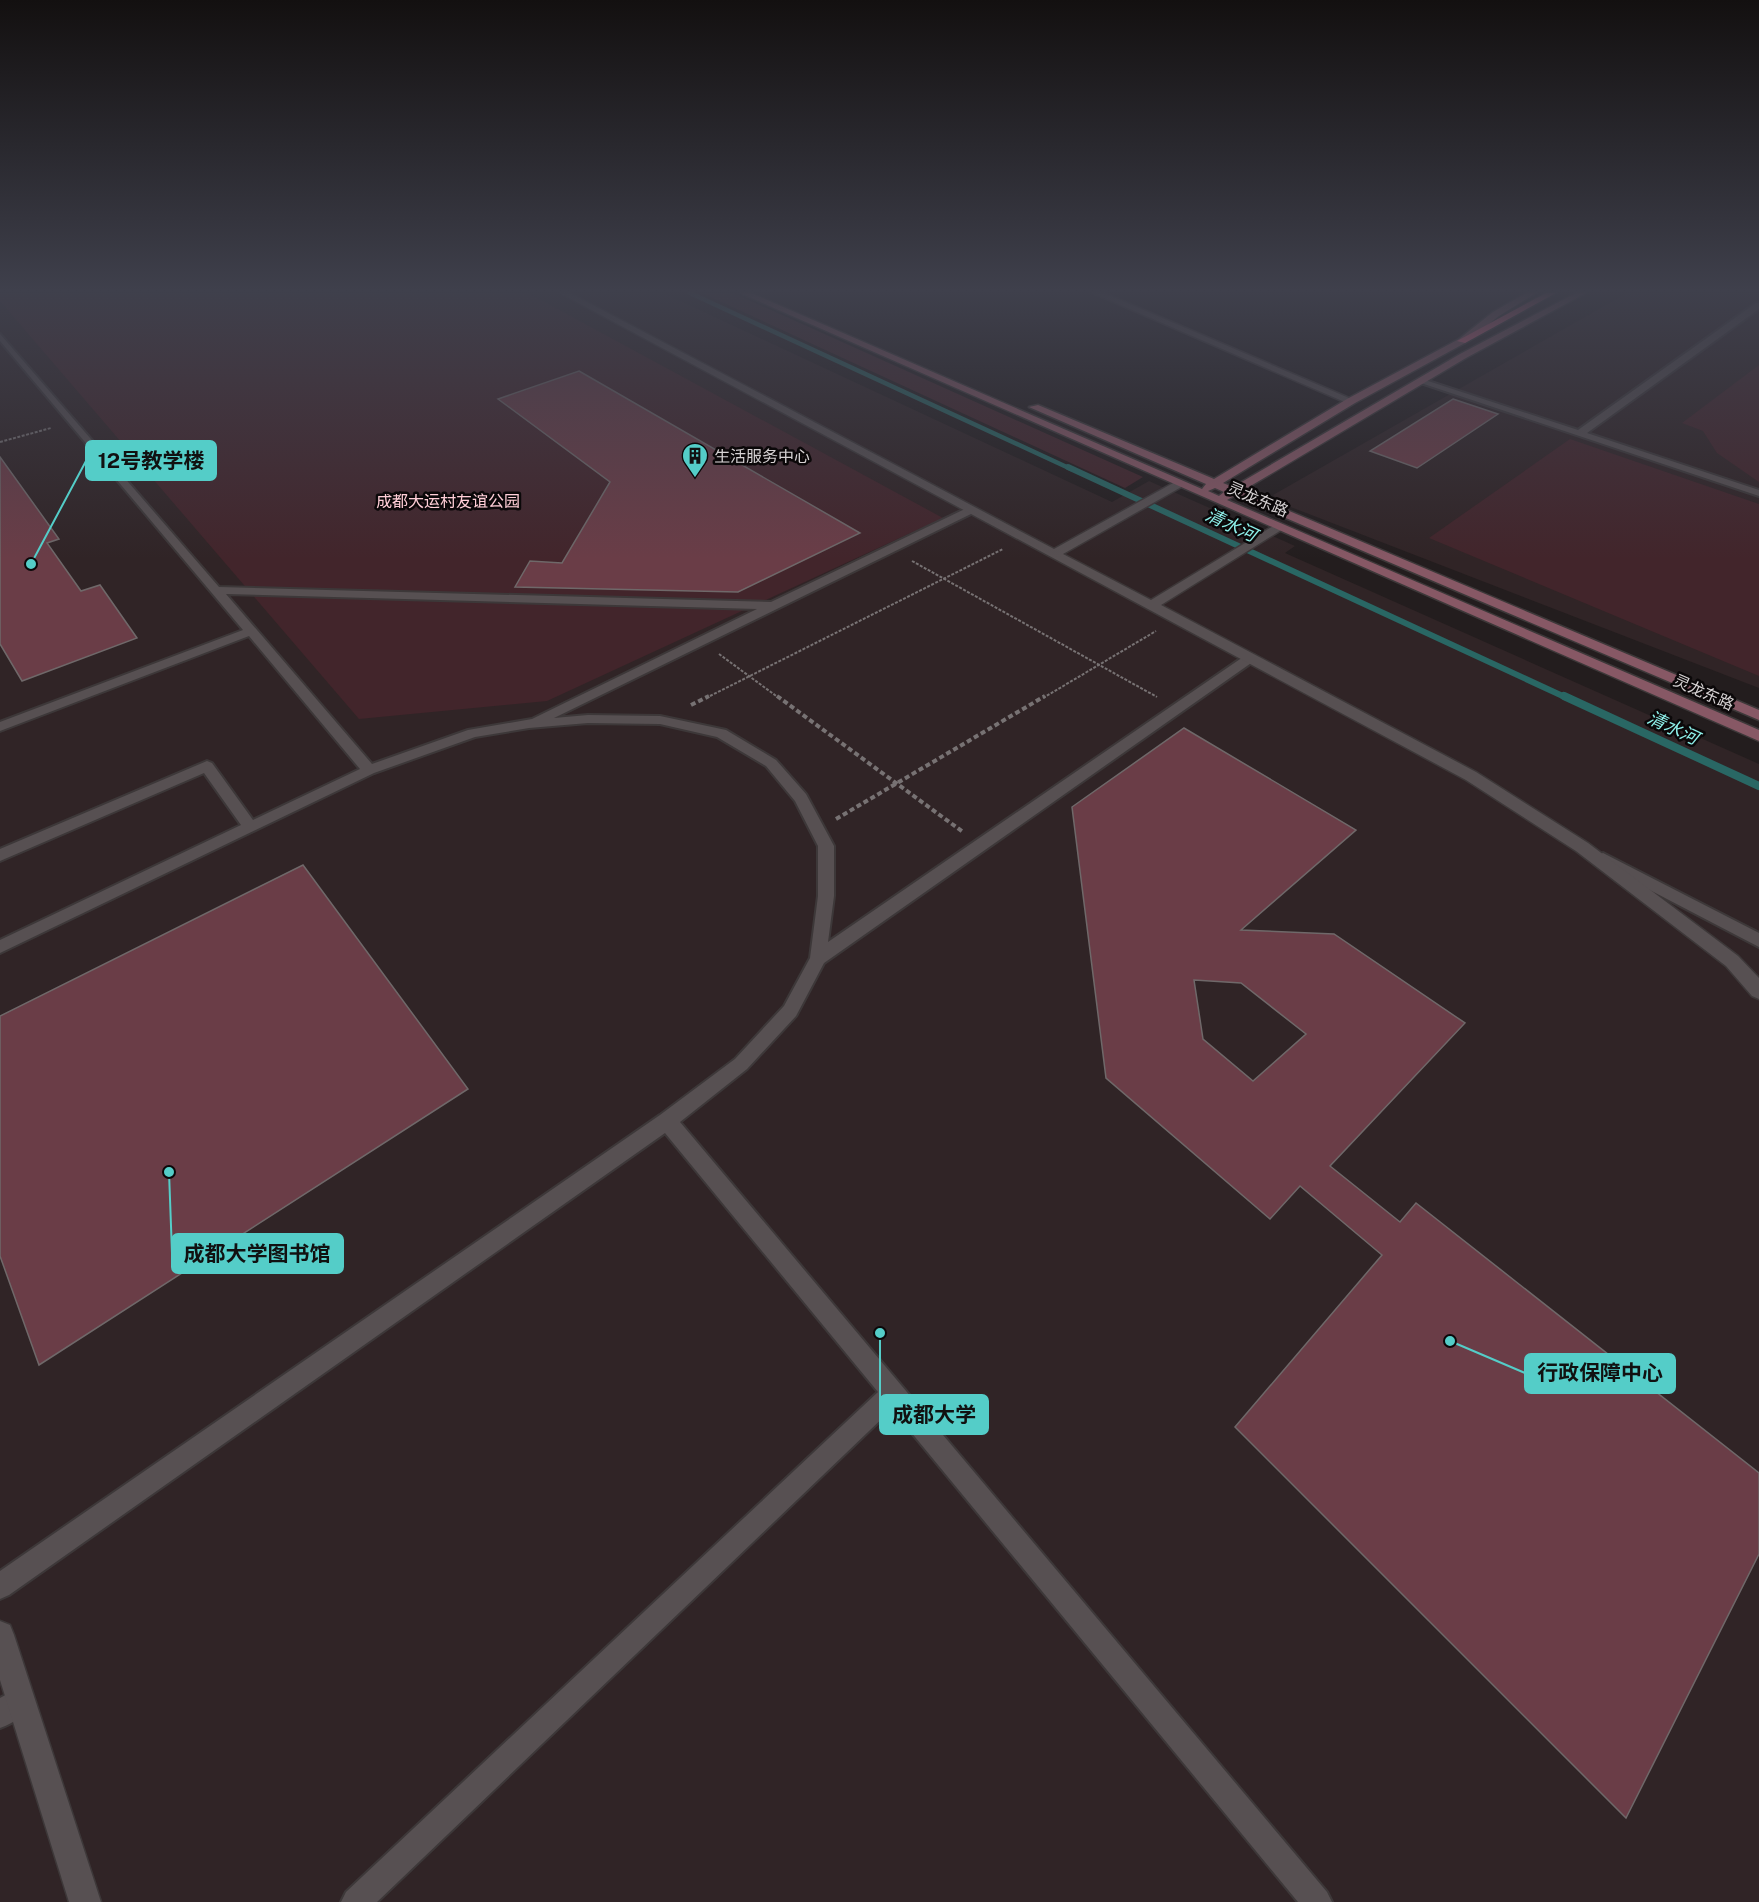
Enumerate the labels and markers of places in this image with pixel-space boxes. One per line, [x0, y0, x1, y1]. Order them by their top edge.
callout: 12号教学楼 [86, 441, 216, 480]
building icon: 生活服务中心 [680, 441, 710, 479]
place label: 生活服务中心 [714, 447, 810, 466]
callout: 成都大学图书馆 [172, 1234, 343, 1273]
callout: 行政保障中心 [1525, 1354, 1675, 1393]
callout: 成都大学 [880, 1395, 988, 1434]

